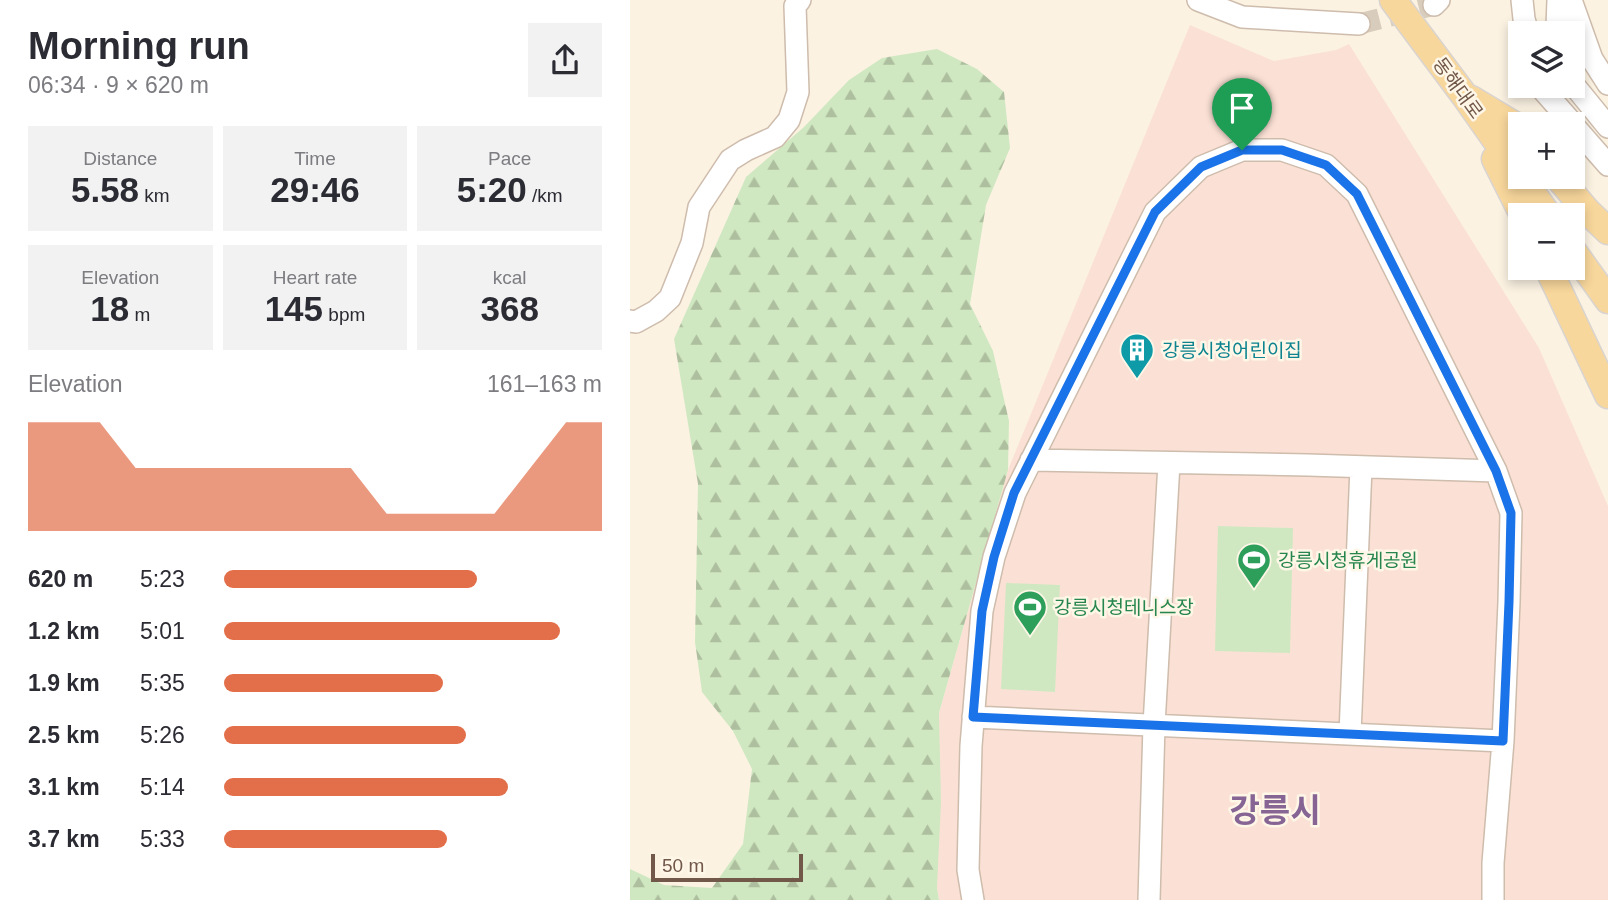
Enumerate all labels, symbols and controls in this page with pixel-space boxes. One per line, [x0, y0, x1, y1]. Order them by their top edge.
map controls [1508, 21, 1585, 280]
button: layers [1508, 21, 1585, 98]
button: share [528, 23, 602, 97]
text: Morning run [28, 25, 250, 67]
street label: 동해대로 [1429, 54, 1487, 122]
text: 06:34 · 9 × 620 m [28, 72, 209, 98]
pin [1212, 78, 1272, 150]
icon: arrive [1223, 89, 1261, 127]
button: + [1508, 112, 1585, 189]
text: Distance [83, 148, 157, 169]
text: Time [294, 148, 336, 169]
text: Pace [488, 148, 531, 169]
text: 5.58 [71, 170, 139, 209]
text: 29:46 [270, 170, 360, 209]
text: 5:20 [457, 170, 527, 209]
text: km [139, 185, 170, 206]
text: /km [527, 185, 563, 206]
button: − [1508, 203, 1585, 280]
text: Elevation [81, 267, 159, 288]
text: Heart rate [273, 267, 357, 288]
text: kcal [493, 267, 527, 288]
text: 18 [90, 289, 129, 328]
text: 145 [265, 289, 323, 328]
text: 368 [480, 289, 539, 328]
text: m [129, 304, 150, 325]
text: bpm [323, 304, 365, 325]
building icon: 강릉시청어린이집 [1118, 331, 1156, 380]
place label: 강릉시청어린이집 [1162, 340, 1302, 361]
text: Elevation [28, 371, 123, 397]
text: 161–163 m [487, 371, 602, 397]
sports icon: 강릉시청휴게공원 [1235, 541, 1273, 590]
place label: 강릉시청휴게공원 [1278, 550, 1418, 571]
text: 620 m [28, 566, 93, 592]
text: 5:23 [140, 566, 185, 592]
sports icon: 강릉시청테니스장 [1011, 588, 1049, 637]
place label: 강릉시청테니스장 [1054, 597, 1194, 618]
text: 1.2 km [28, 618, 100, 644]
text: 5:01 [140, 618, 185, 644]
text: 1.9 km [28, 670, 100, 696]
text: 5:35 [140, 670, 185, 696]
text: 2.5 km [28, 722, 100, 748]
text: 5:26 [140, 722, 185, 748]
text: 3.1 km [28, 774, 100, 800]
text: 5:14 [140, 774, 185, 800]
district label: 강릉시 [1229, 792, 1321, 829]
text: 3.7 km [28, 826, 100, 852]
text: 5:33 [140, 826, 185, 852]
scale bar [651, 851, 803, 883]
text: 50 m [662, 855, 704, 876]

